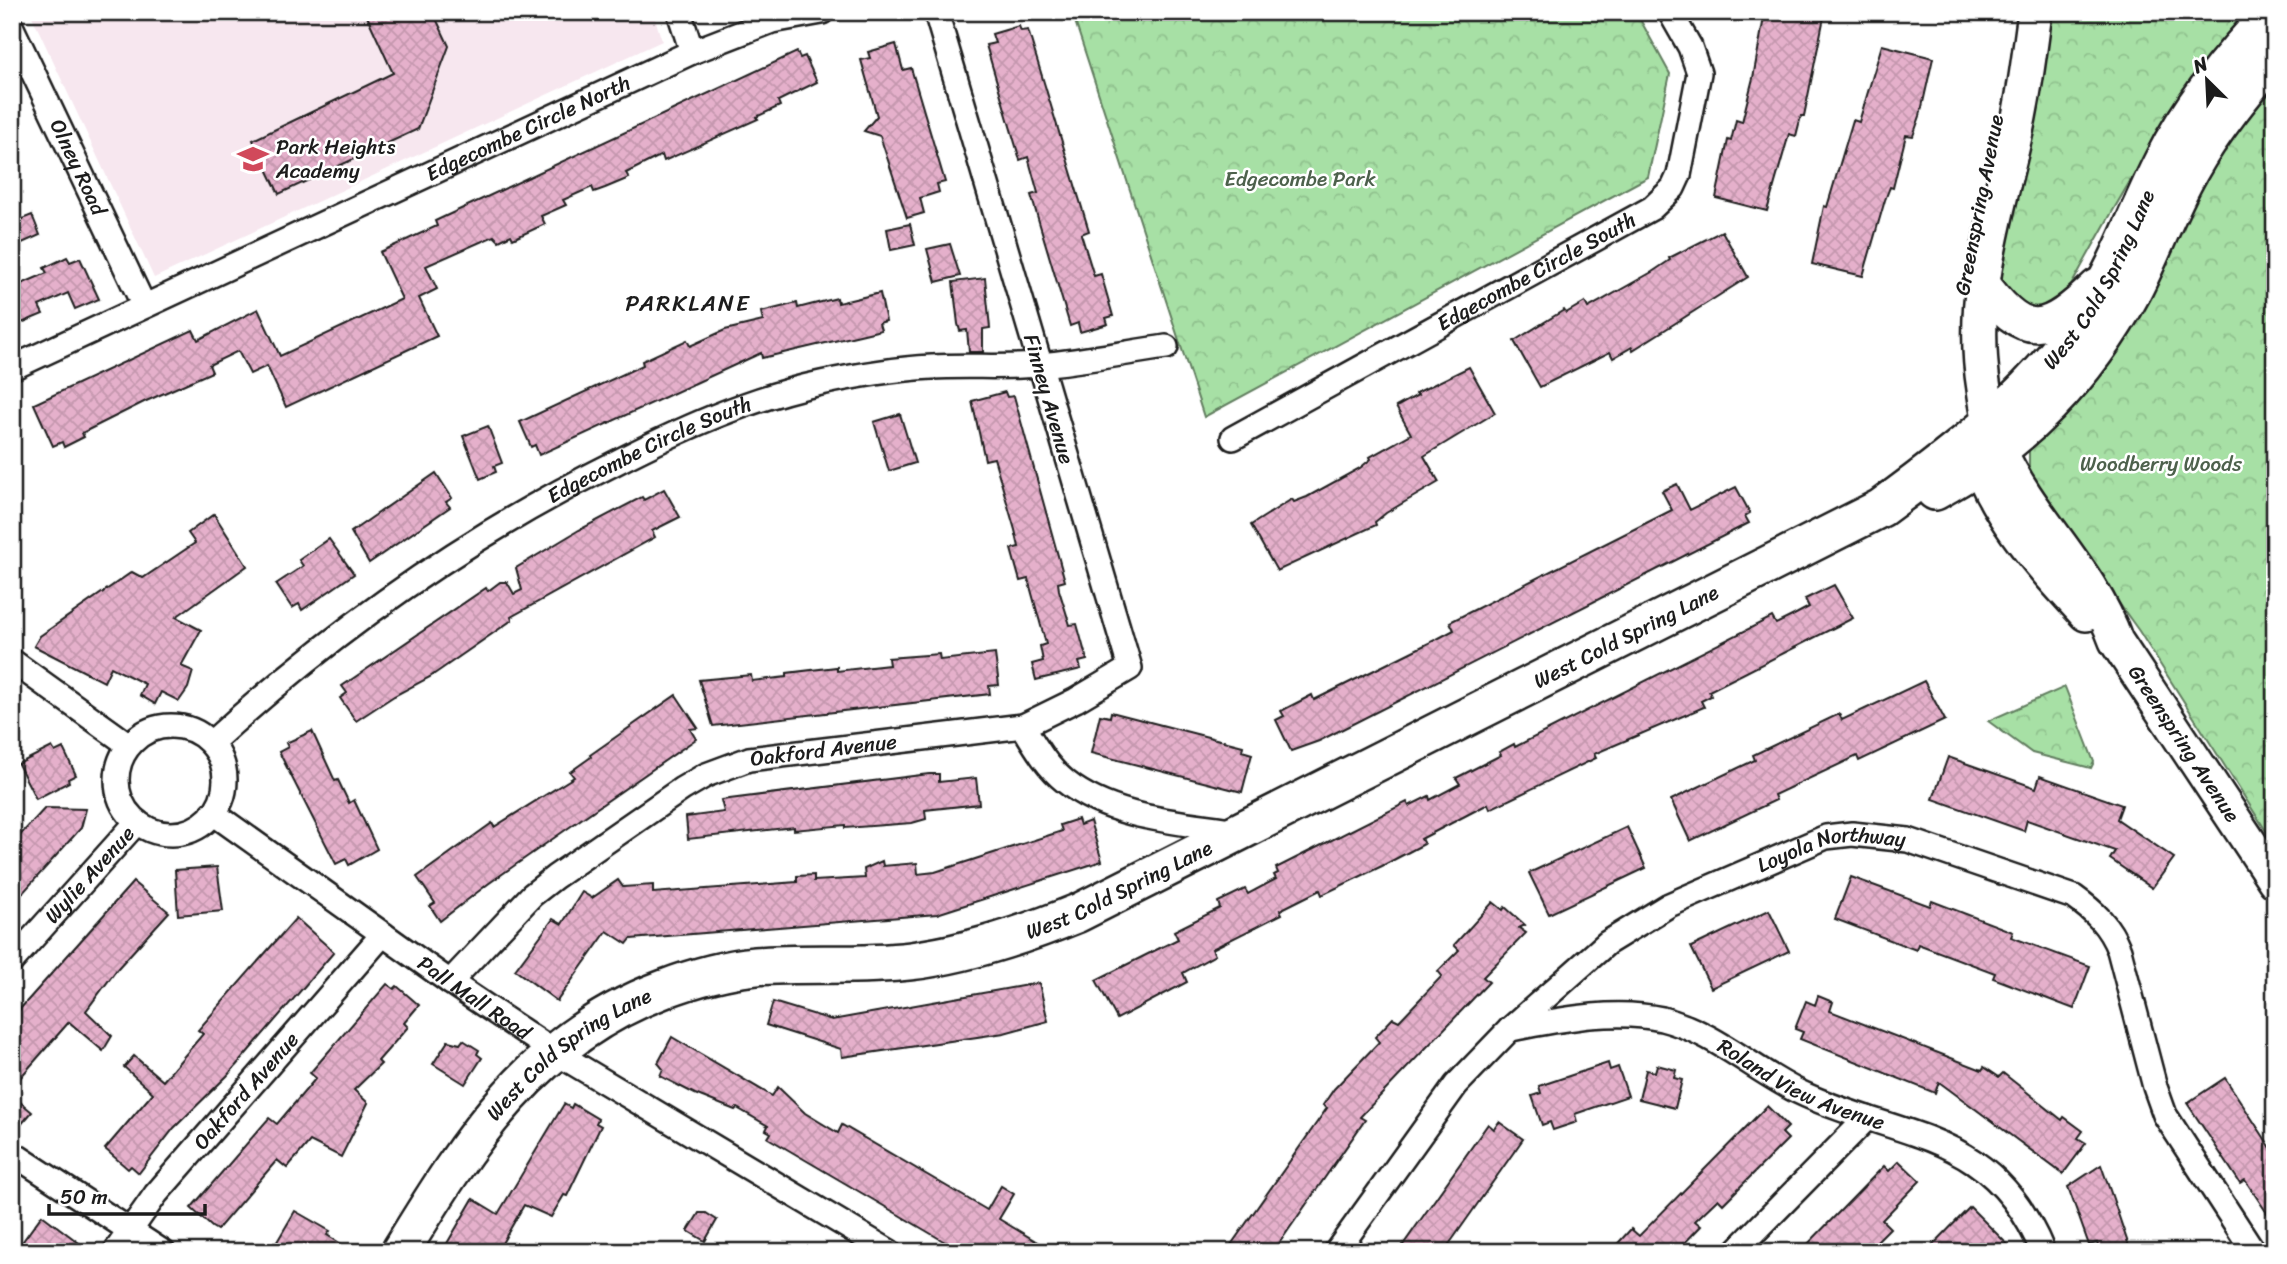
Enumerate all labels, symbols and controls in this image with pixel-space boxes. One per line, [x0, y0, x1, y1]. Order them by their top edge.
north arrow [2172, 46, 2242, 116]
text: N [2187, 47, 2214, 83]
street label: Edgecombe Circle North [419, 64, 637, 192]
street label: Greenspring Avenue [1943, 111, 2015, 299]
street label: Olney Road [39, 112, 118, 224]
place label: Park Heights Academy [275, 128, 396, 190]
school or university icon: Park Heights Academy [236, 142, 270, 176]
park label: Edgecombe Park [1224, 160, 1376, 198]
street label: West Cold Spring Lane [2032, 183, 2166, 379]
street label: Edgecombe Circle South [1429, 201, 1643, 342]
district label: PARKLANE [625, 283, 751, 324]
street label: Finney Avenue [1012, 329, 1086, 469]
street label: Edgecombe Circle South [540, 385, 757, 514]
park label: Woodberry Woods [2080, 445, 2242, 483]
street label: West Cold Spring Lane [1527, 574, 1725, 699]
street label: Greenspring Avenue [2117, 657, 2250, 830]
street label: Oakford Avenue [748, 722, 899, 778]
street label: Loyola Northway [1751, 815, 1908, 884]
street label: Wylie Avenue [35, 816, 145, 933]
street label: West Cold Spring Lane [1020, 829, 1219, 950]
street label: Pall Mall Road [409, 945, 541, 1051]
street label: West Cold Spring Lane [476, 977, 657, 1130]
street label: Oakford Avenue [183, 1023, 309, 1159]
street label: Roland View Avenue [1710, 1028, 1890, 1142]
scale bar [49, 1173, 205, 1217]
text: 50 m [60, 1178, 108, 1216]

